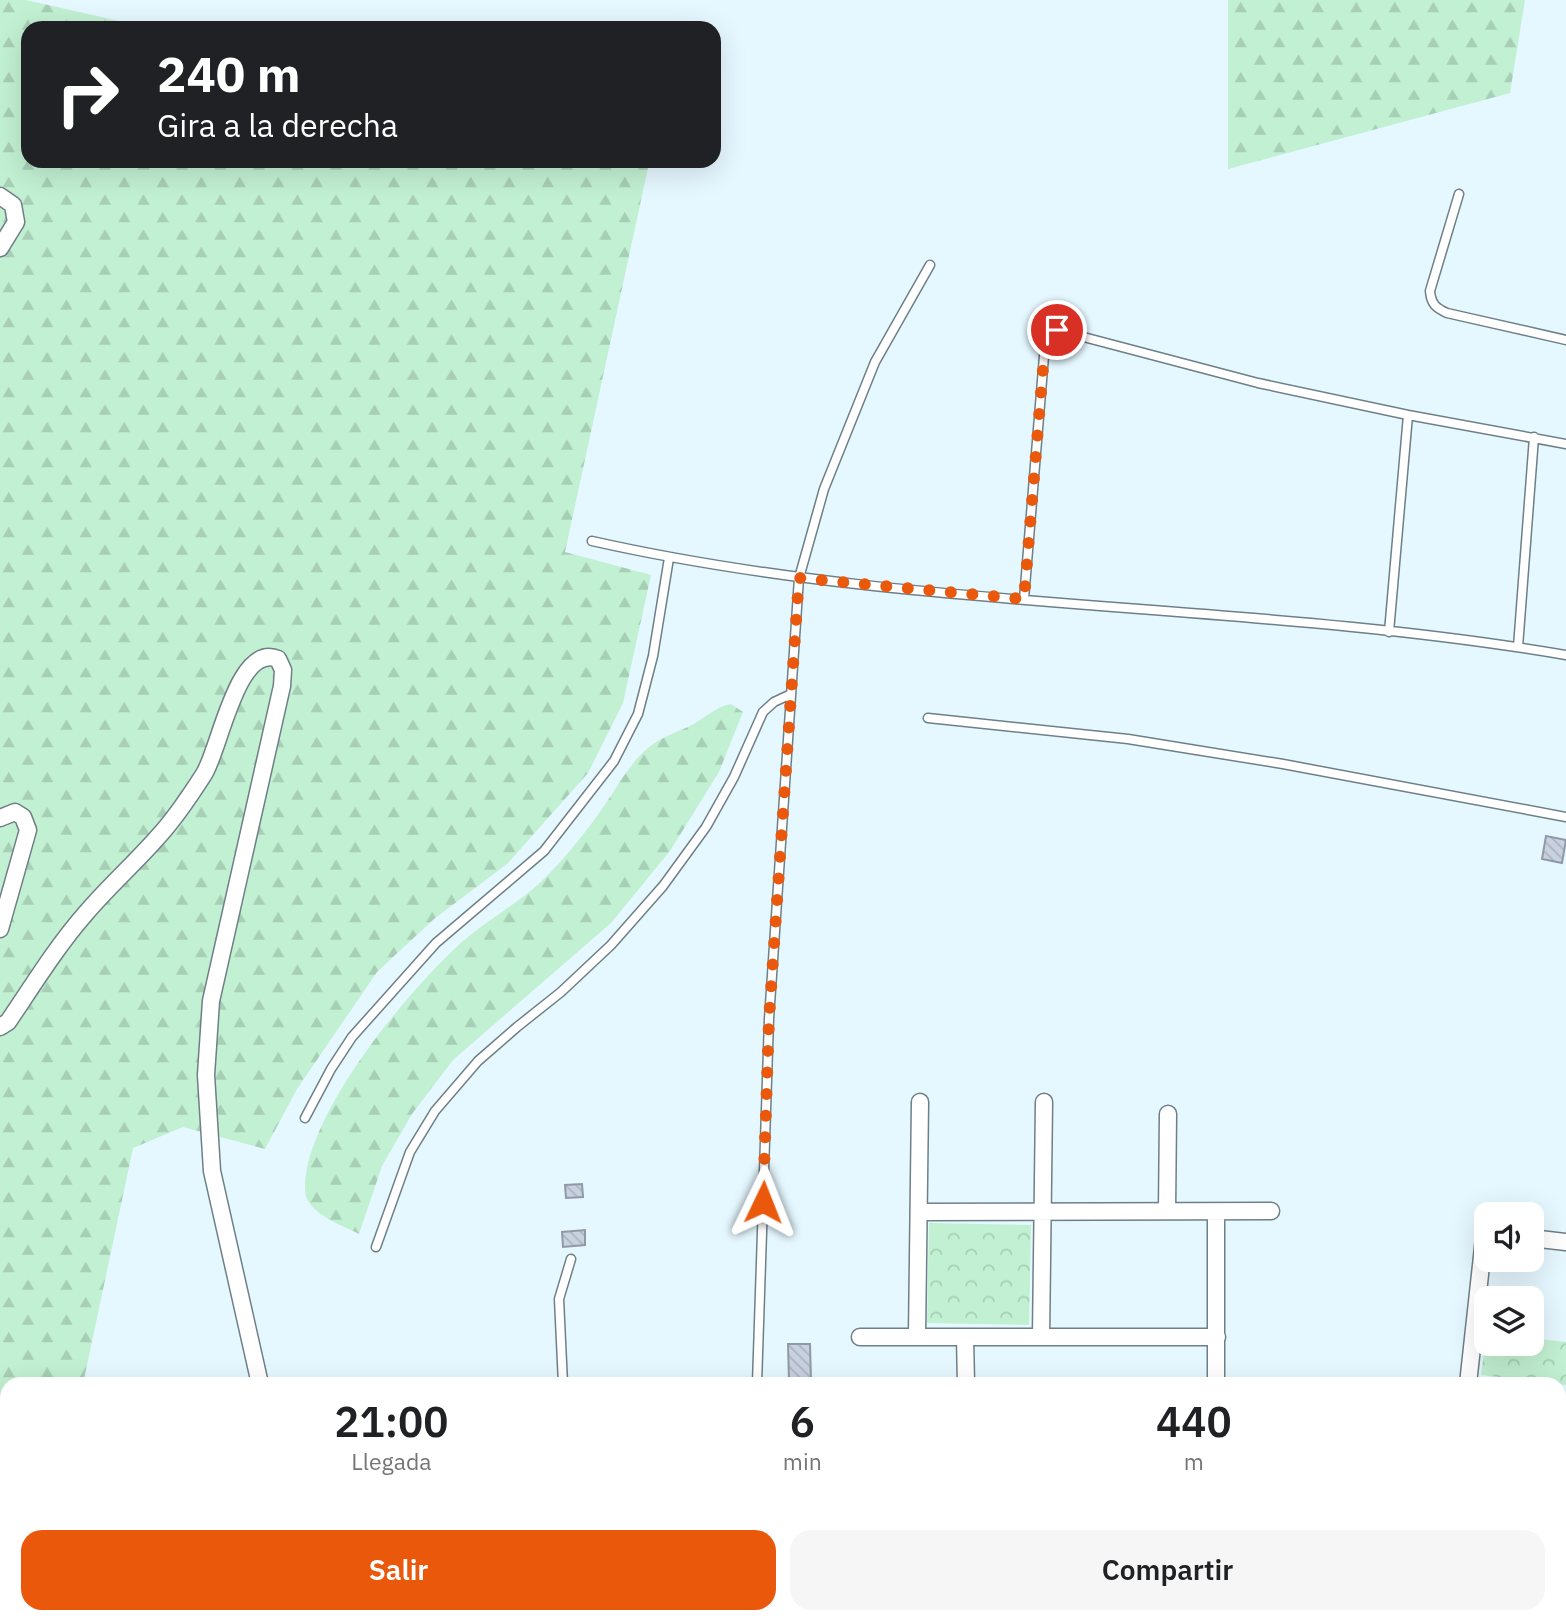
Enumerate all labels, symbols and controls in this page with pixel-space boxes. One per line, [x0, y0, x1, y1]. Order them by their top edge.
text: 240 m [157, 42, 301, 105]
icon: right [42, 49, 133, 140]
text: Gira a la derecha [157, 104, 398, 146]
pin [1027, 300, 1087, 360]
icon: arrive [1038, 311, 1076, 349]
position arrow [726, 1165, 800, 1239]
map controls [1474, 1202, 1544, 1356]
button: sound [1474, 1202, 1544, 1272]
button: layers [1474, 1286, 1544, 1356]
text: 21:00 [334, 1394, 449, 1449]
text: 6 [790, 1394, 815, 1449]
text: 440 [1156, 1394, 1232, 1449]
text: Llegada [351, 1446, 432, 1476]
text: min [783, 1446, 822, 1476]
text: m [1184, 1446, 1204, 1476]
button: Salir [21, 1530, 776, 1610]
button: Compartir [790, 1530, 1545, 1610]

